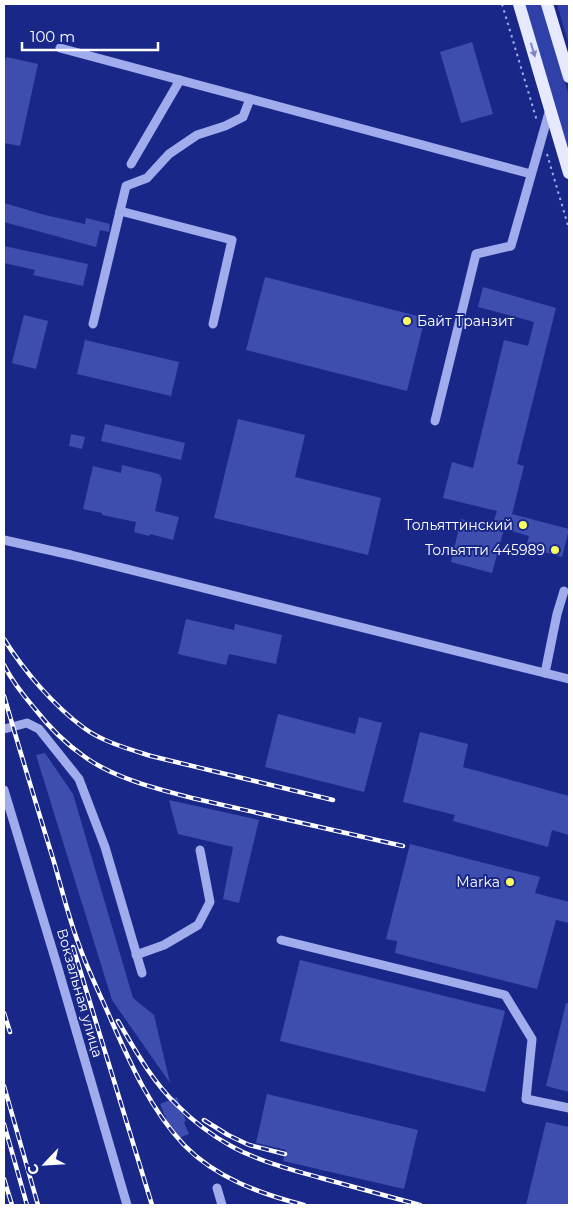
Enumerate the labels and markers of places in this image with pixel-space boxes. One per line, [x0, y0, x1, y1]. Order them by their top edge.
place label: Байт Транзит [417, 312, 515, 330]
marker: Байт Транзит [401, 315, 413, 327]
place label: Тольяттинский [404, 516, 513, 534]
marker: Тольяттинский [517, 519, 529, 531]
place label: Тольятти 445989 [425, 541, 545, 559]
marker: Тольятти 445989 [549, 544, 561, 556]
place label: Marka [456, 873, 500, 891]
marker: Marka [504, 876, 516, 888]

